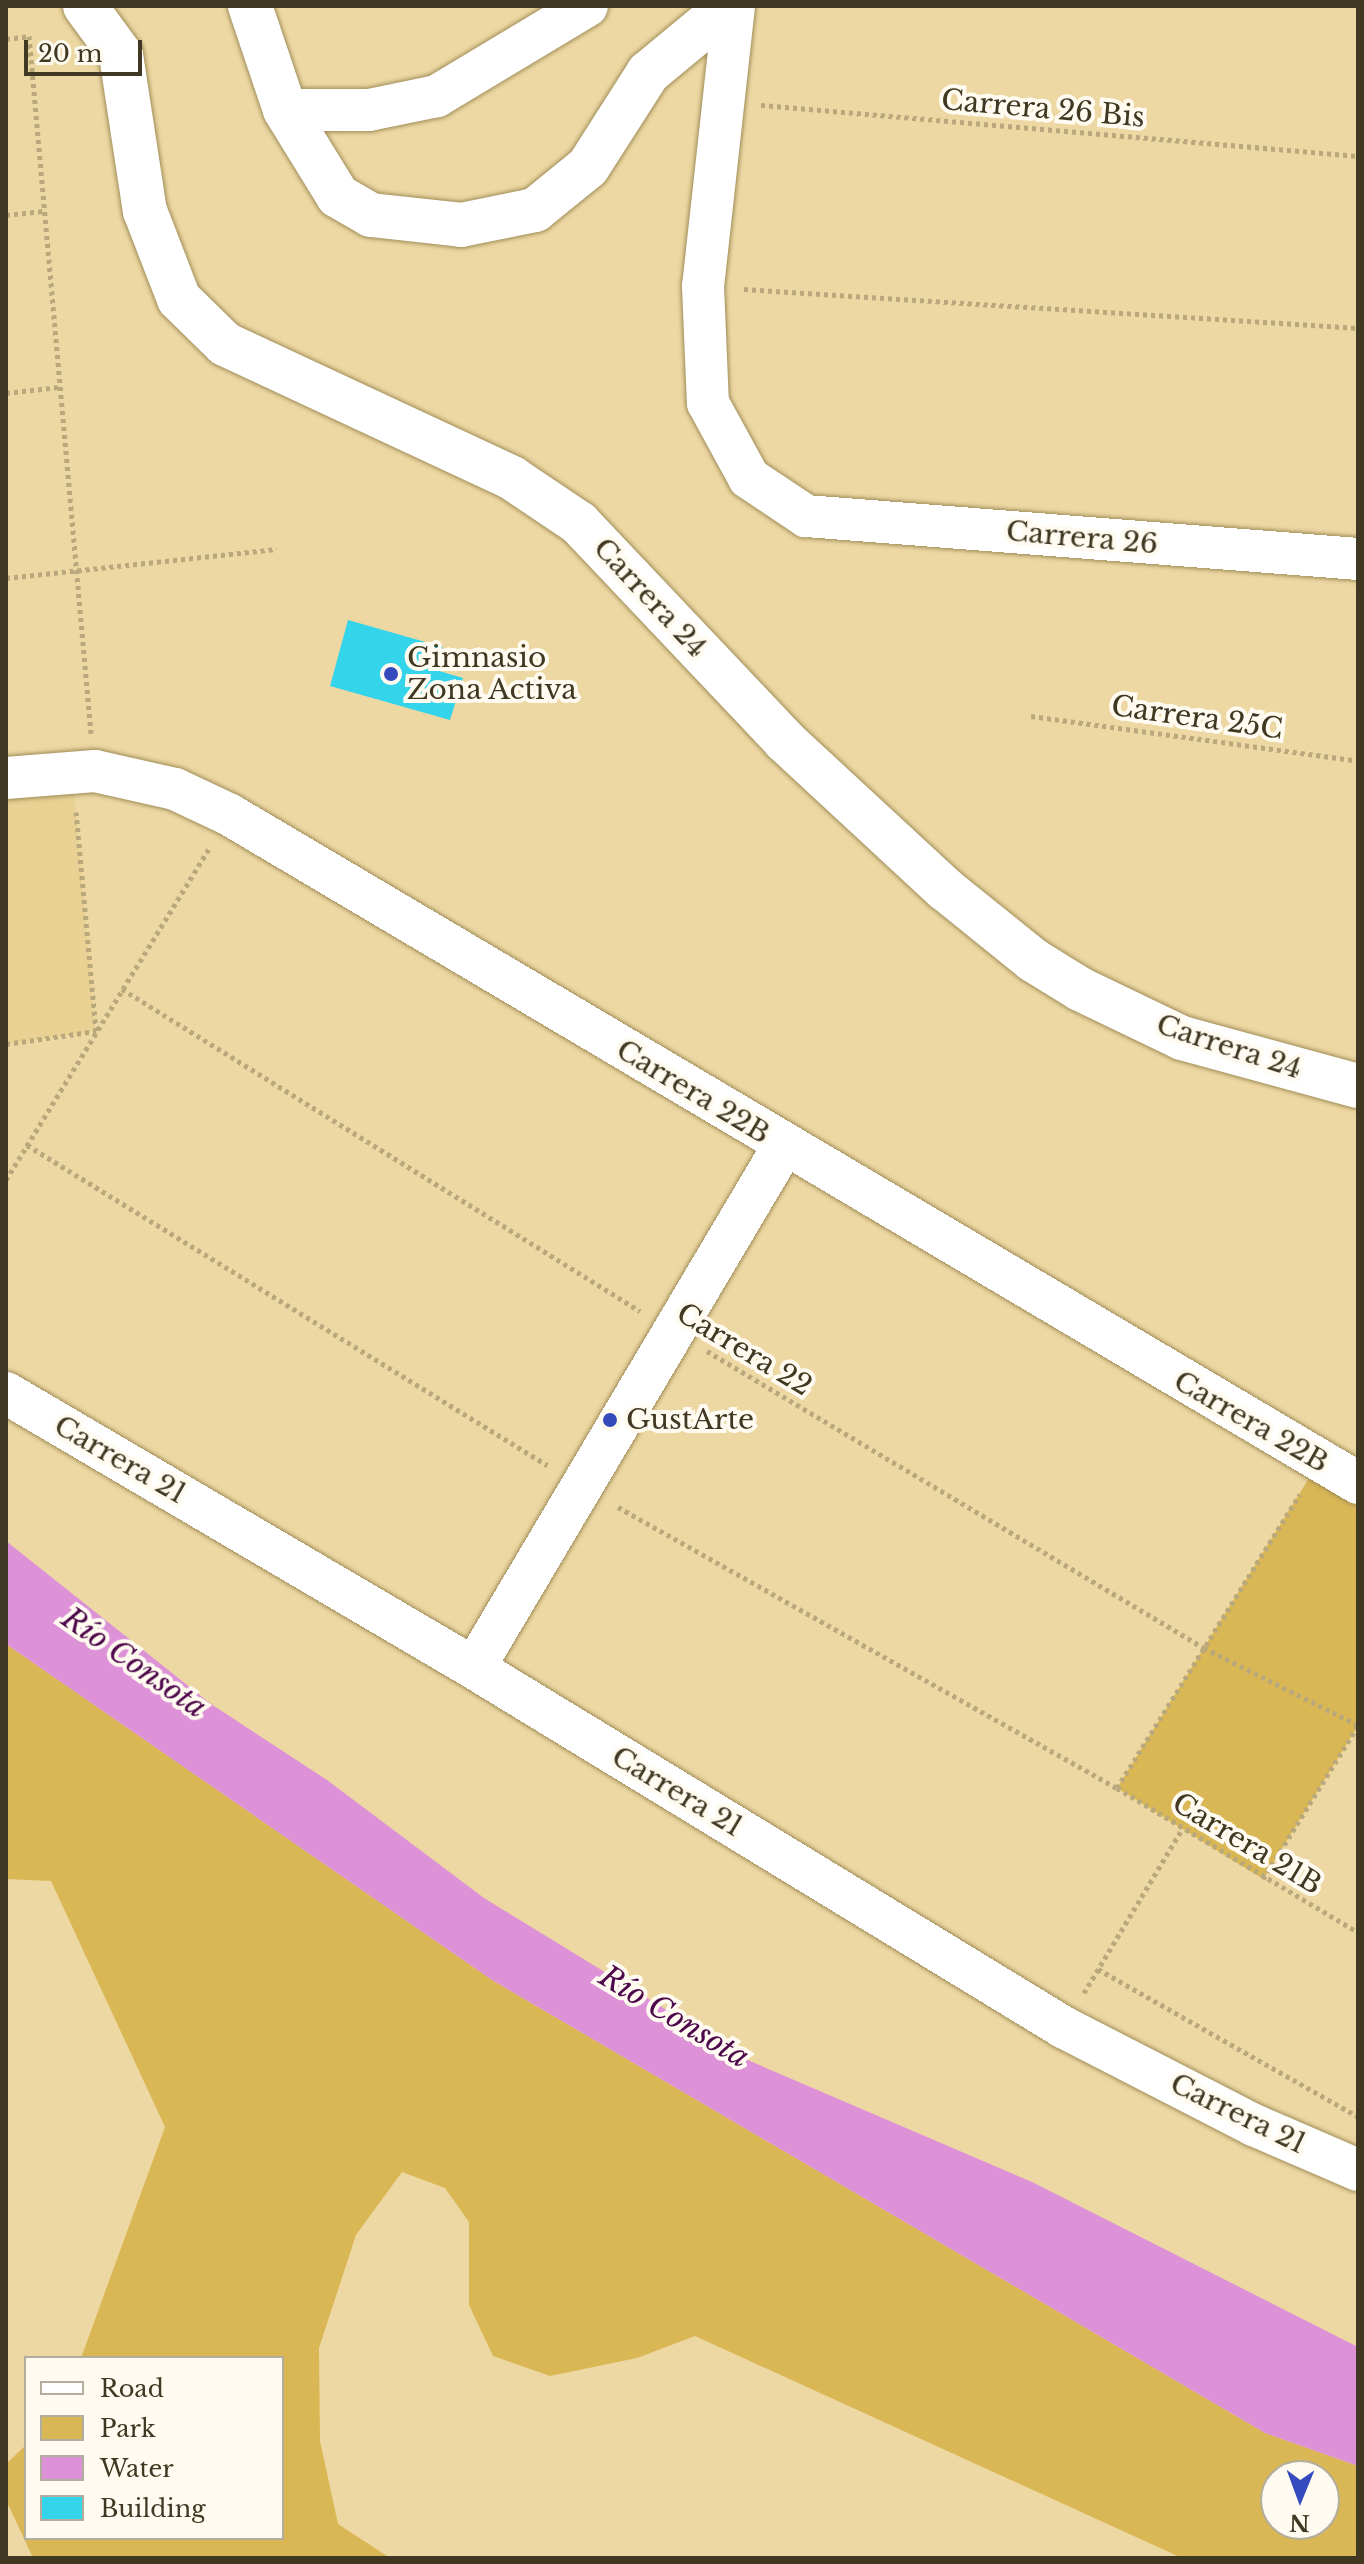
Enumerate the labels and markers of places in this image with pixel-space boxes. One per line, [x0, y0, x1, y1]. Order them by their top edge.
place label: Gimnasio Zona Activa [407, 641, 578, 707]
marker: Gimnasio Zona Activa [382, 665, 400, 683]
place label: GustArte [626, 1403, 754, 1437]
marker: GustArte [601, 1411, 619, 1429]

